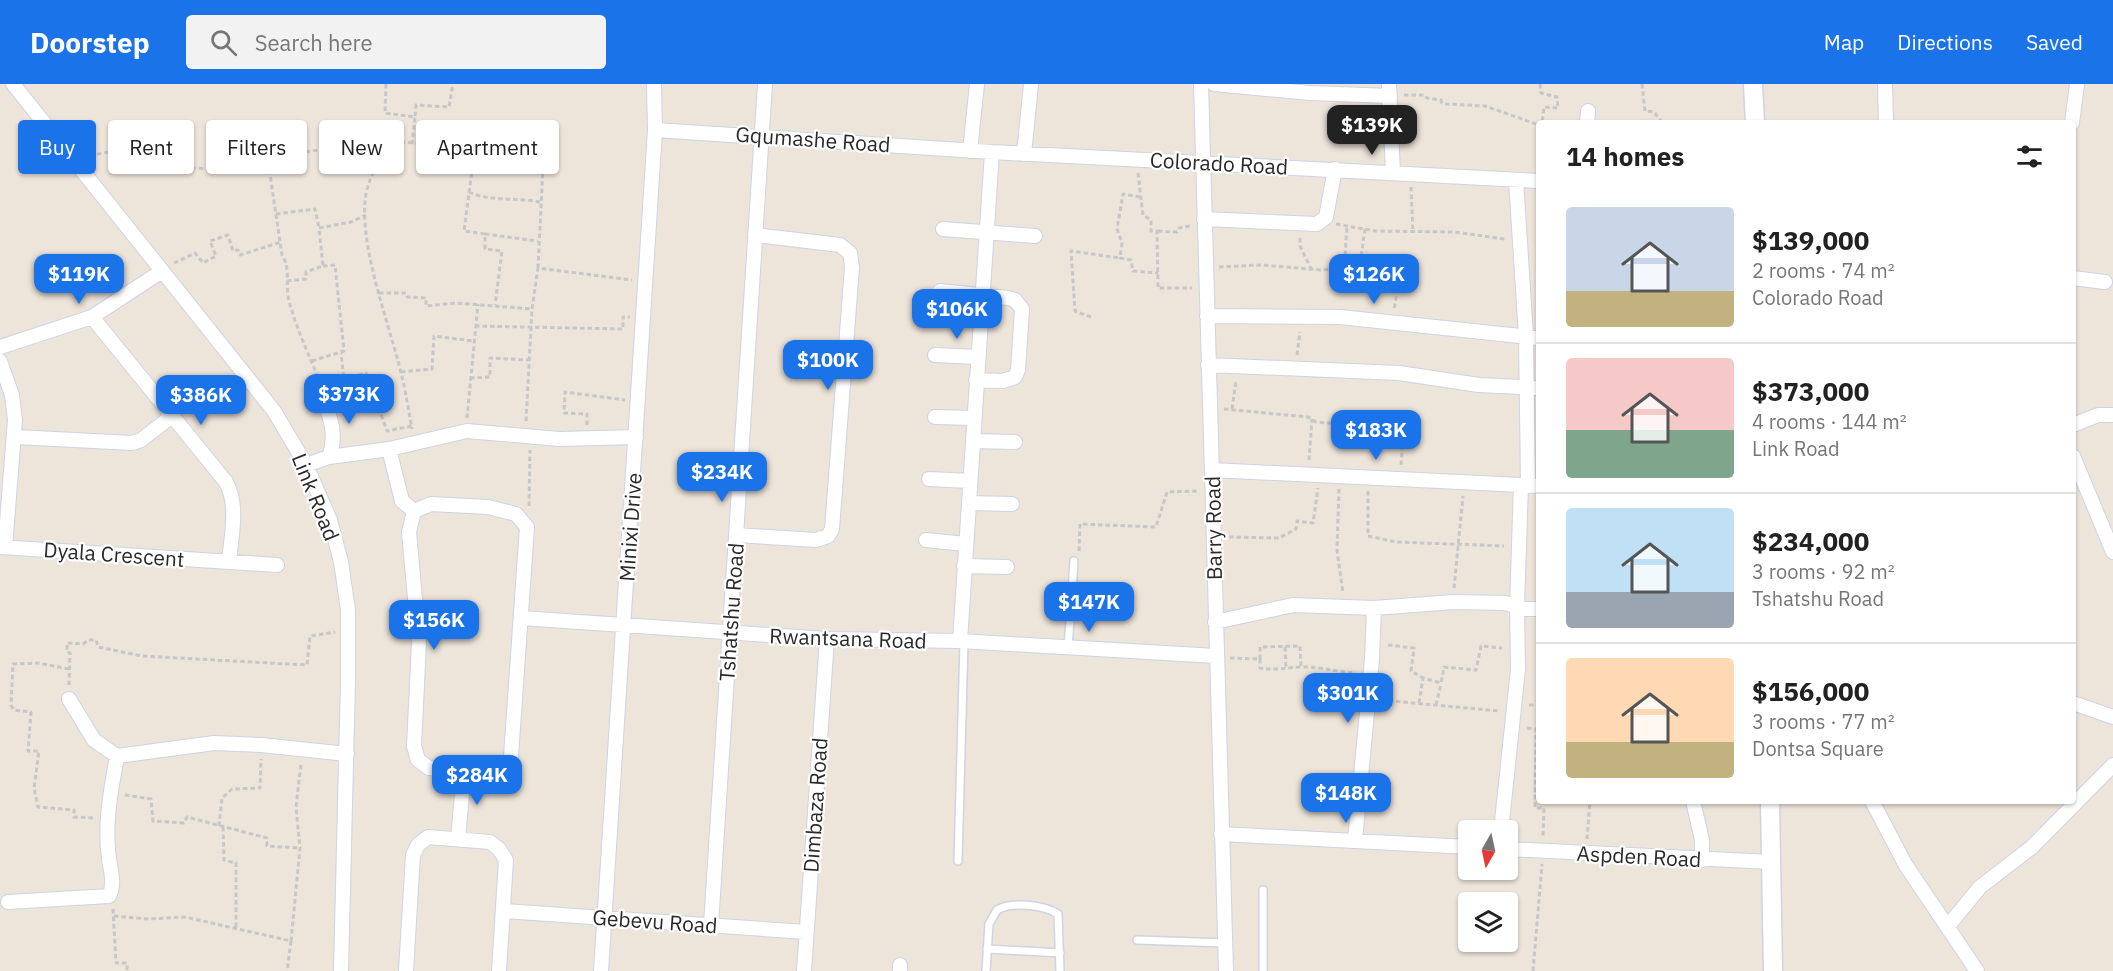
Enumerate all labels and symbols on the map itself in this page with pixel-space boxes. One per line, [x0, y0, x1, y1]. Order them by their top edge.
pin: $139K [1330, 105, 1414, 156]
street label: Gqumashe Road [735, 120, 891, 158]
street label: Colorado Road [1149, 145, 1289, 181]
pin: $119K [37, 254, 121, 305]
pin: $126K [1332, 254, 1416, 305]
pin: $106K [915, 289, 999, 340]
pin: $100K [786, 340, 870, 391]
pin: $373K [307, 374, 391, 425]
pin: $386K [159, 375, 243, 426]
pin: $183K [1334, 410, 1418, 461]
street label: Link Road [286, 449, 346, 545]
pin: $234K [680, 452, 764, 503]
street label: Minixi Drive [612, 472, 648, 582]
street label: Barry Road [1198, 476, 1228, 580]
street label: Dyala Crescent [43, 535, 185, 573]
street label: Tshatshu Road [712, 542, 750, 682]
pin: $147K [1047, 582, 1131, 633]
pin: $156K [392, 600, 476, 651]
street label: Rwantsana Road [769, 621, 927, 655]
pin: $301K [1306, 673, 1390, 724]
street label: Dimbaza Road [796, 737, 834, 873]
pin: $284K [435, 755, 519, 806]
pin: $148K [1304, 773, 1388, 824]
north arrow [1458, 820, 1518, 880]
street label: Aspden Road [1576, 839, 1702, 873]
street label: Gebevu Road [592, 903, 718, 939]

